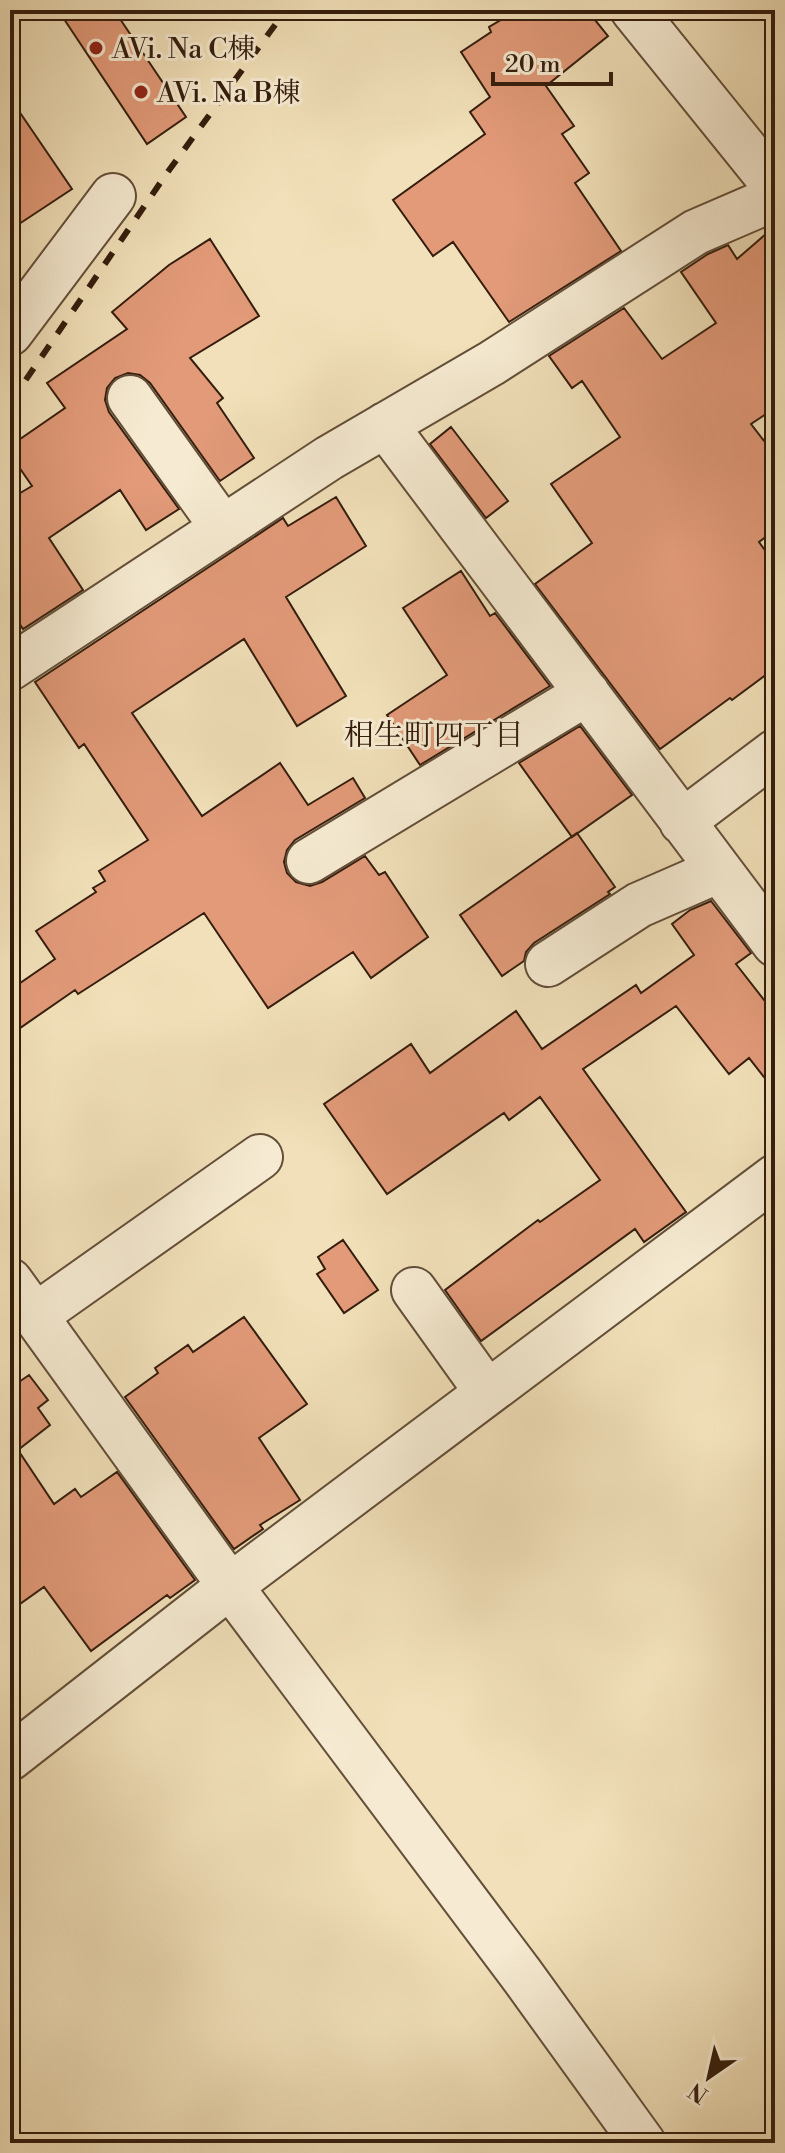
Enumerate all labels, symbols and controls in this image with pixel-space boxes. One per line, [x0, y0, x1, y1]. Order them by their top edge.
place label: AVi. Na C棟 [111, 32, 255, 67]
scale bar [493, 36, 611, 86]
marker: AVi. Na C棟 [87, 39, 105, 57]
text: 20 m [505, 50, 561, 80]
place label: AVi. Na B棟 [156, 76, 301, 111]
marker: AVi. Na B棟 [132, 83, 150, 101]
district label: 相生町四丁目 [344, 717, 524, 755]
north arrow [669, 2037, 749, 2117]
text: N [683, 2076, 713, 2108]

